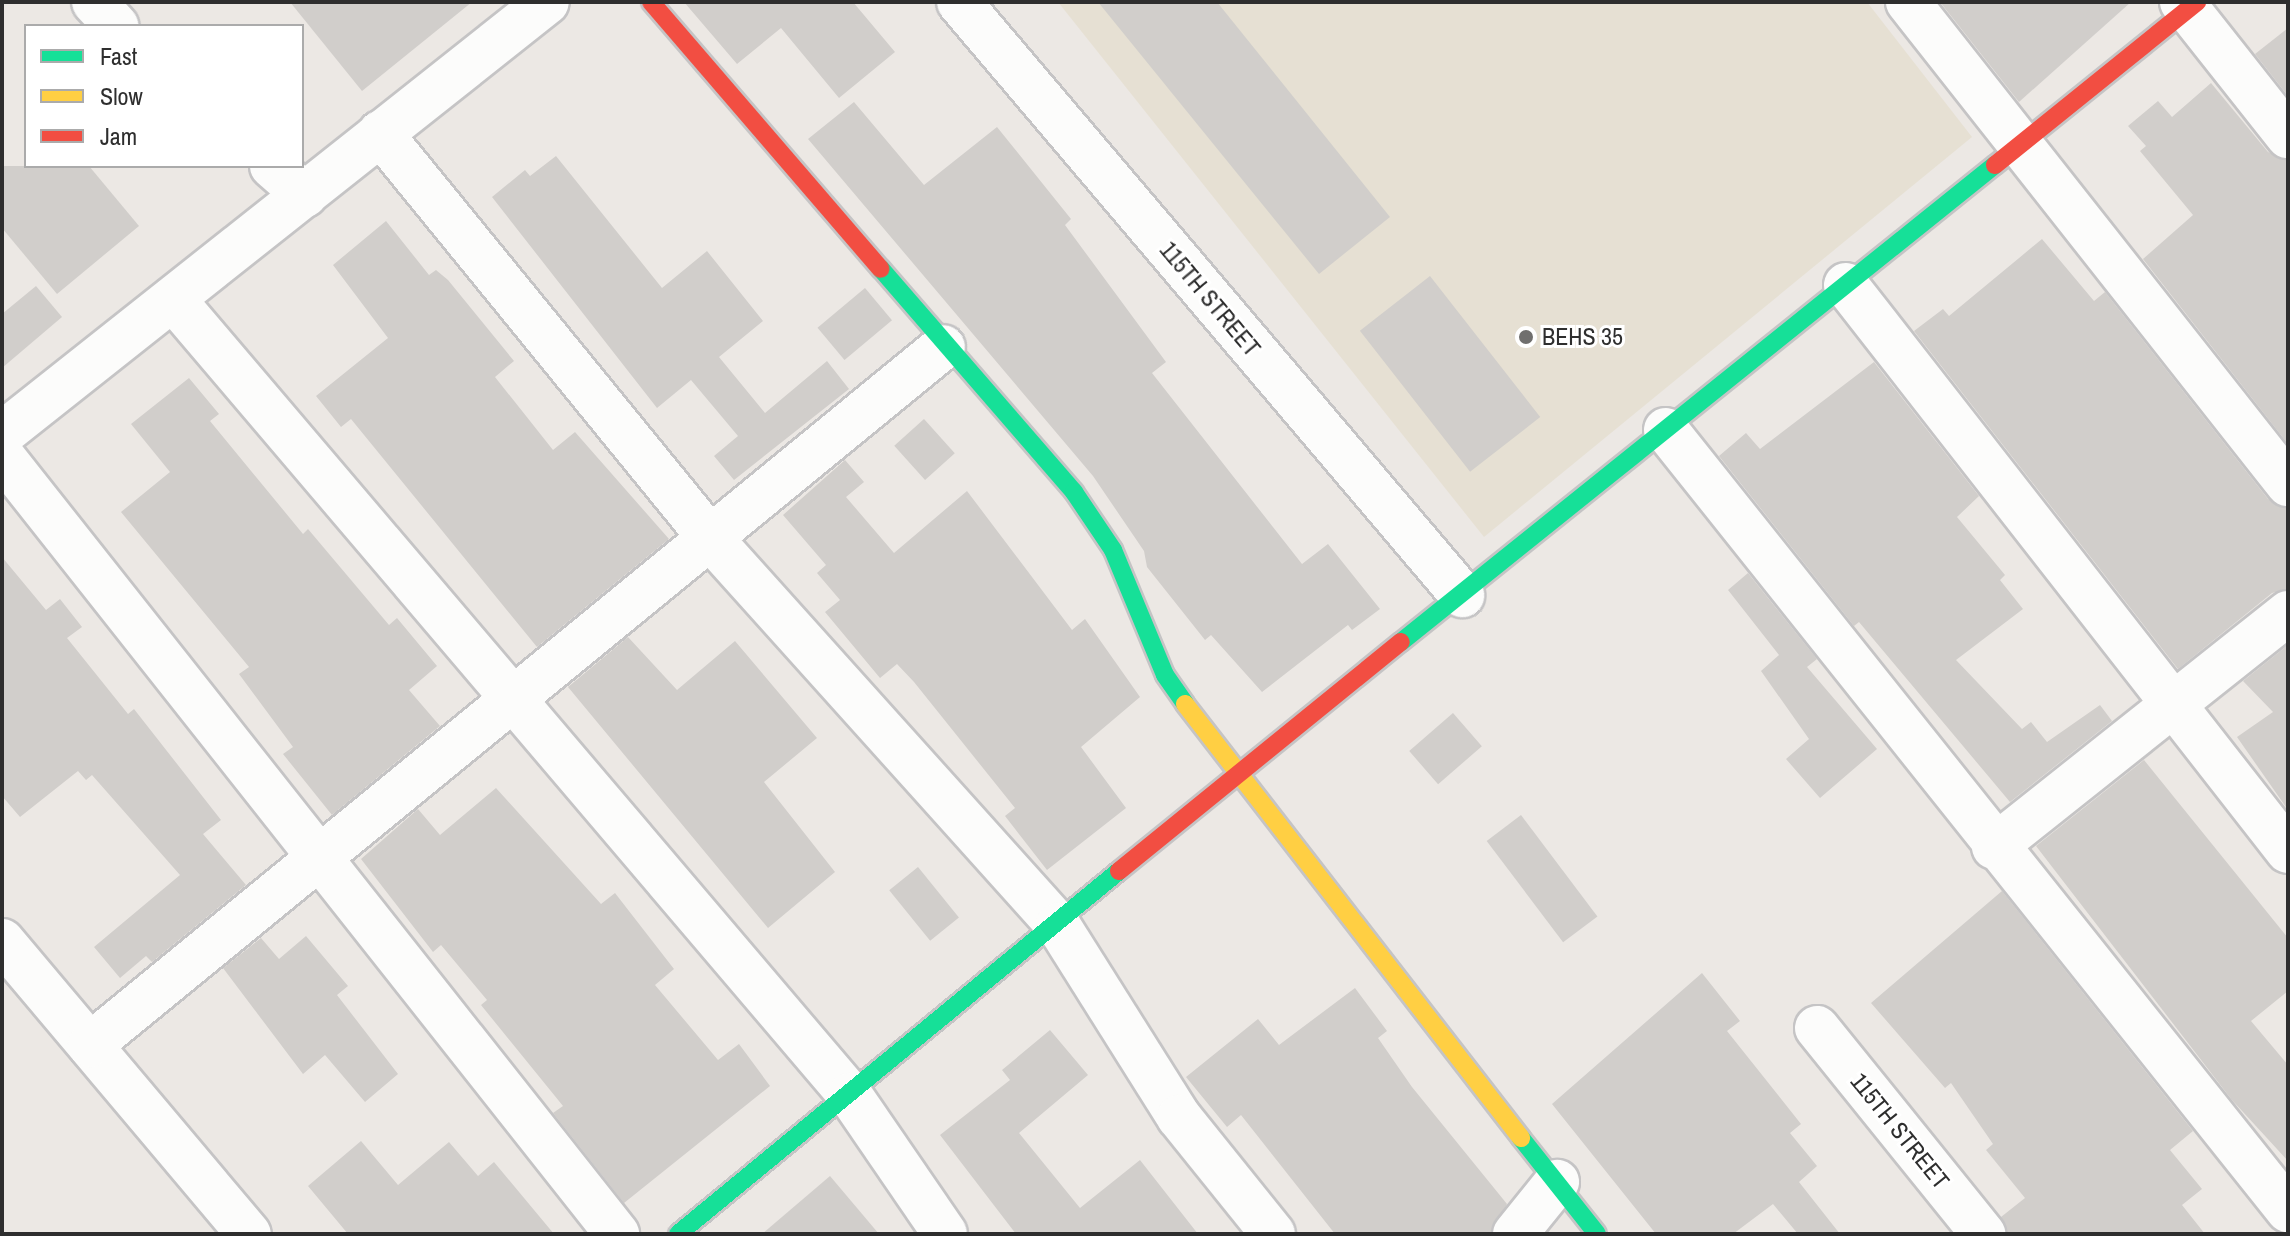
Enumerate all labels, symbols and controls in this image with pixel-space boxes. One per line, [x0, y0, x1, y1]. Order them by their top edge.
legend [24, 24, 304, 168]
text: Fast [100, 40, 137, 72]
text: Slow [100, 80, 143, 112]
text: Jam [100, 120, 137, 152]
street label: 115TH STREET [1154, 236, 1266, 362]
place label: BEHS 35 [1542, 323, 1623, 351]
marker: BEHS 35 [1517, 328, 1535, 346]
street label: 115TH STREET [1845, 1067, 1955, 1195]

